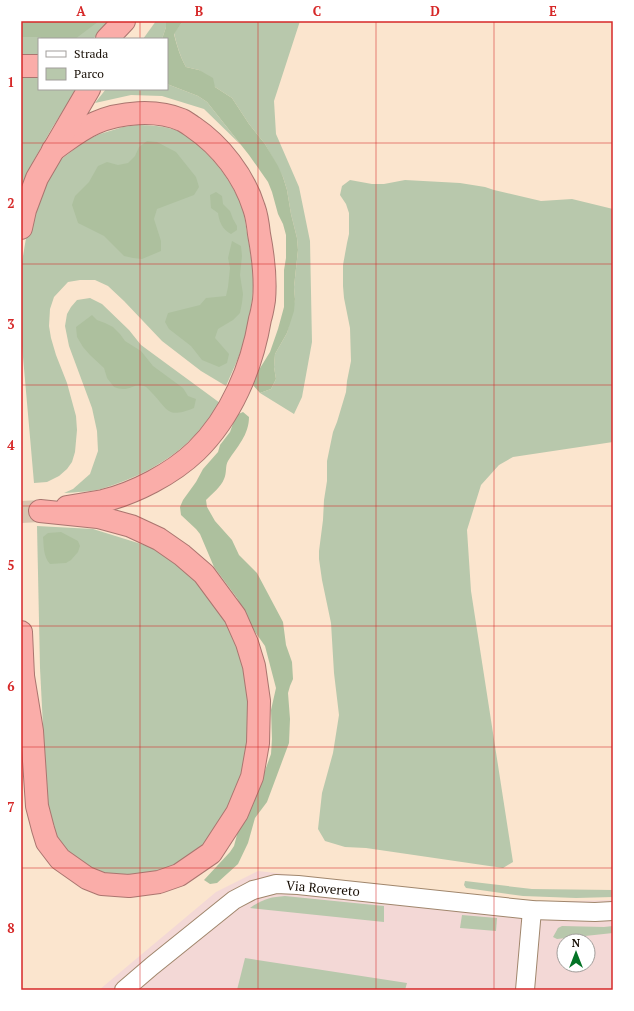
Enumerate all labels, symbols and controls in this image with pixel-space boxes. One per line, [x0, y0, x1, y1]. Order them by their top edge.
text: A [76, 2, 86, 20]
text: B [195, 2, 203, 20]
text: C [313, 2, 321, 20]
text: D [430, 2, 440, 20]
text: E [549, 2, 557, 20]
legend [38, 38, 168, 90]
text: Strada [74, 46, 108, 61]
text: Parco [74, 66, 104, 81]
text: 1 [7, 73, 15, 91]
text: 2 [7, 194, 15, 212]
text: 3 [7, 315, 15, 333]
text: 4 [7, 436, 15, 454]
text: 5 [7, 556, 15, 574]
text: 6 [7, 677, 15, 695]
text: 7 [7, 798, 15, 816]
street label: Via Rovereto [285, 876, 361, 900]
text: 8 [7, 919, 15, 937]
north arrow [556, 933, 596, 973]
text: N [572, 936, 581, 950]

